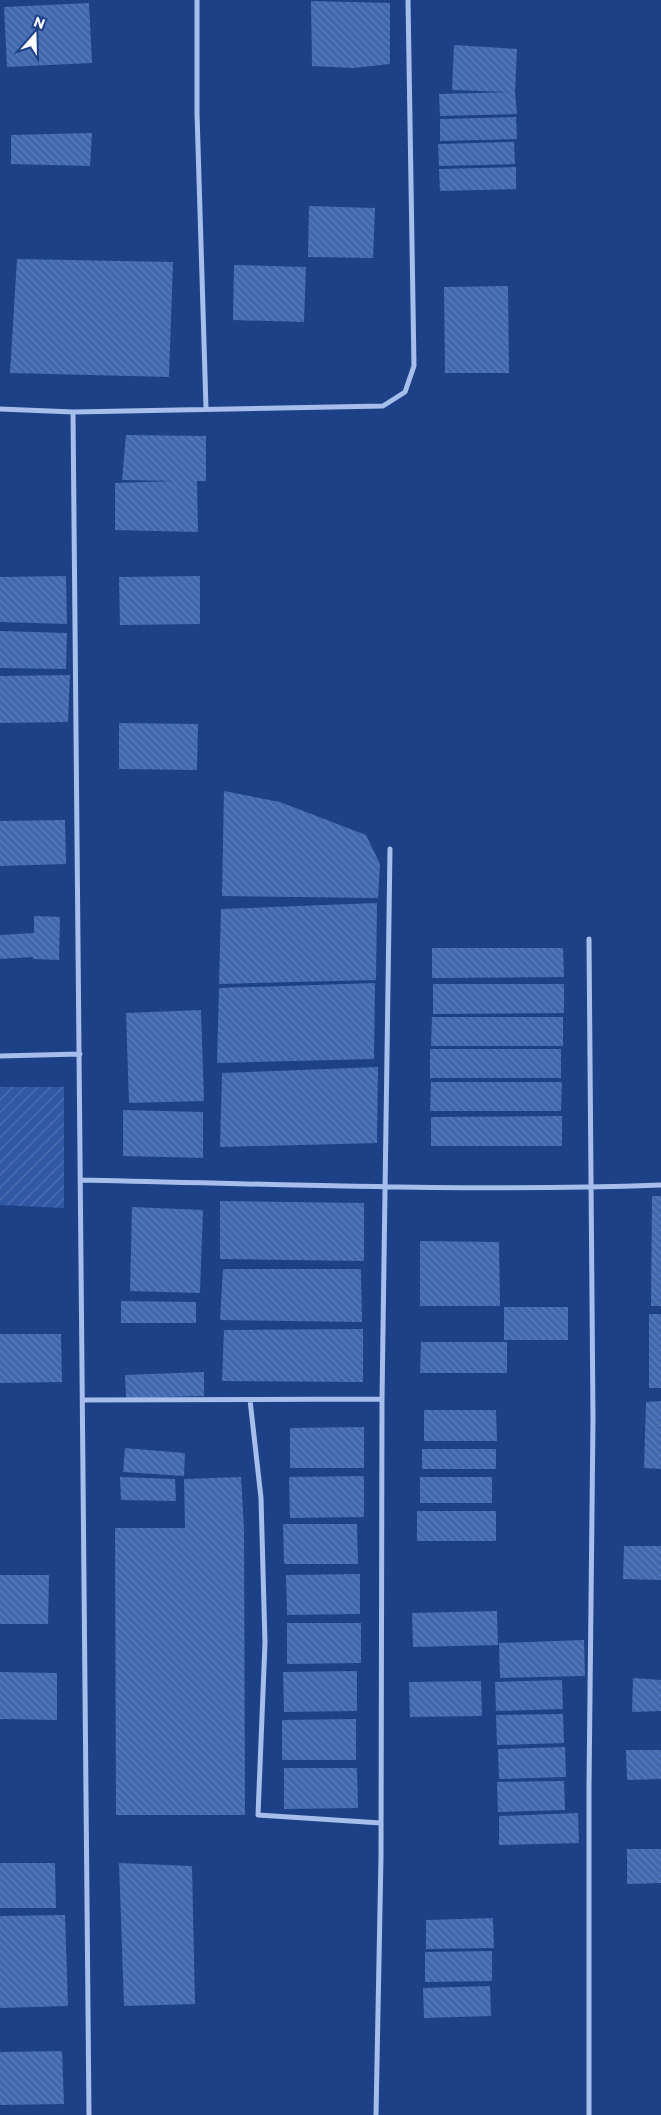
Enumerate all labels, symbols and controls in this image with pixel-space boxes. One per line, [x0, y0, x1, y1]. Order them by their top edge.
north arrow [10, 10, 60, 60]
text: N [32, 13, 47, 32]

